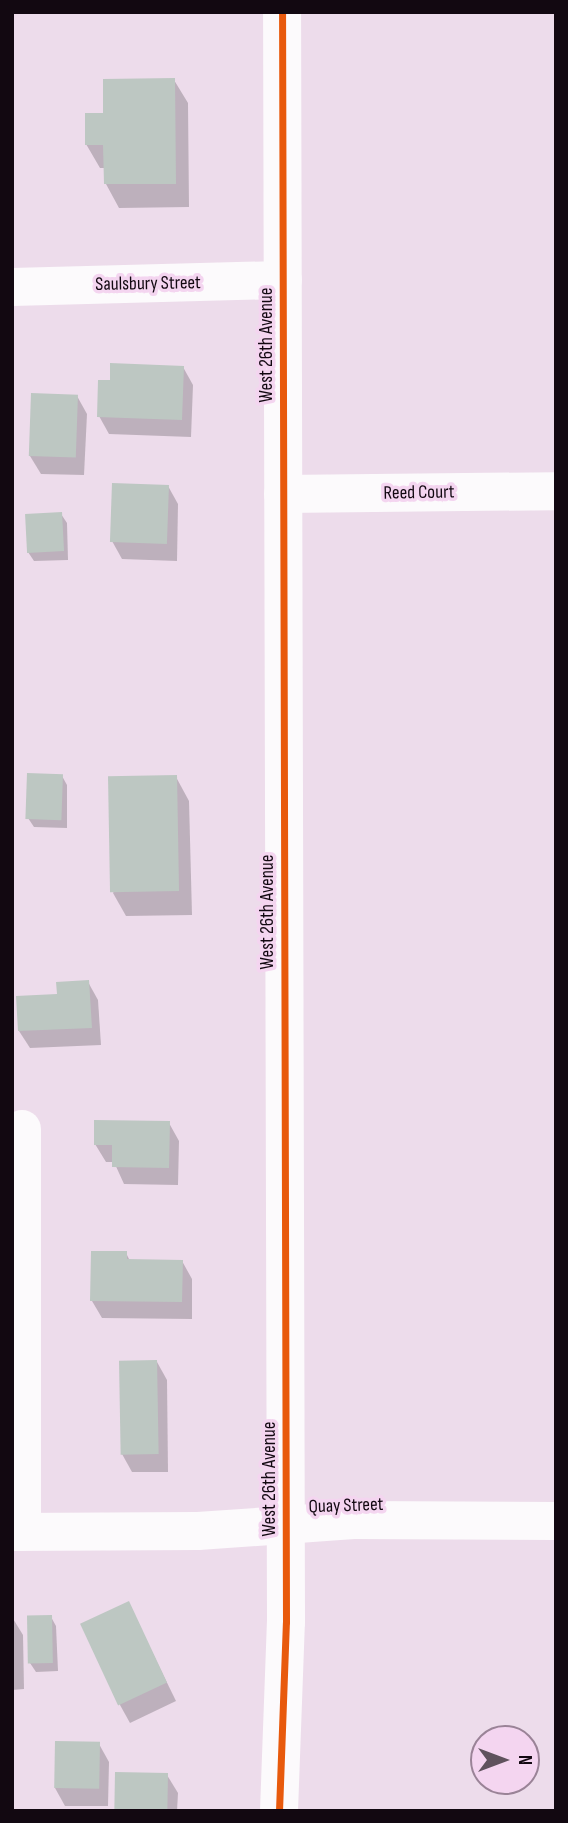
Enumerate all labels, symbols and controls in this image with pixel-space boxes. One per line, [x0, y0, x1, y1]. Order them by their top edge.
street label: Saulsbury Street [95, 272, 201, 296]
street label: West 26th Avenue [256, 288, 278, 402]
street label: Reed Court [383, 481, 455, 505]
street label: West 26th Avenue [257, 855, 279, 969]
street label: West 26th Avenue [259, 1422, 281, 1536]
street label: Quay Street [308, 1493, 384, 1519]
north arrow [470, 1725, 540, 1795]
text: N [513, 1755, 536, 1765]

